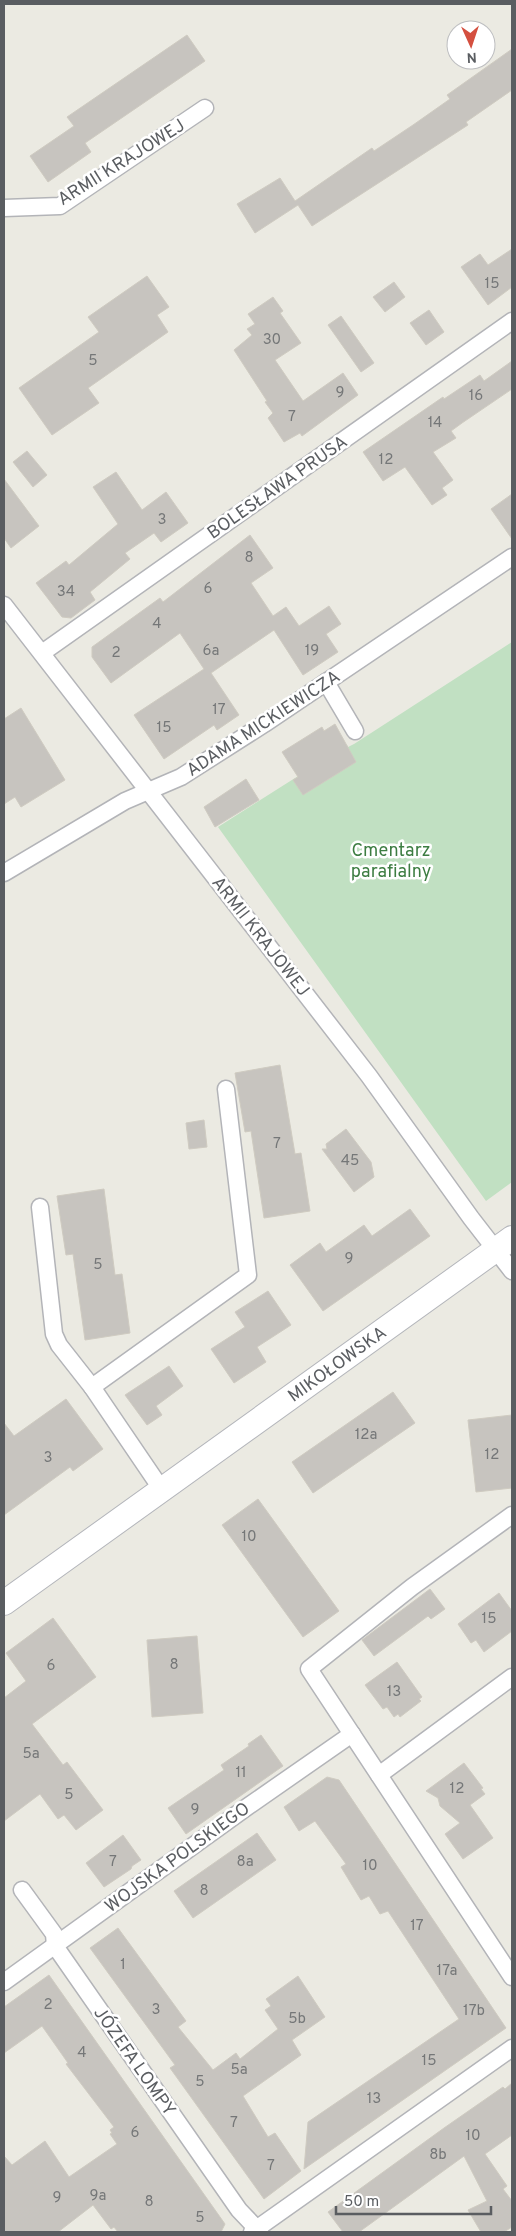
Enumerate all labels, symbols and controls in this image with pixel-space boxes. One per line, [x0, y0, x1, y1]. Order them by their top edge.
north arrow [446, 20, 496, 70]
text: N [466, 48, 477, 65]
street label: ARMII KRAJOWEJ [54, 115, 190, 212]
house number: 15 [485, 275, 499, 294]
house number: 30 [263, 331, 281, 350]
house number: 5 [88, 352, 98, 371]
house number: 9 [336, 384, 344, 403]
house number: 16 [469, 387, 483, 406]
house number: 7 [288, 408, 296, 427]
house number: 14 [428, 414, 442, 433]
street label: BOLESŁAWA PRUSA [203, 431, 352, 545]
house number: 12 [379, 451, 393, 470]
house number: 3 [157, 511, 167, 530]
house number: 8 [244, 549, 254, 568]
house number: 6 [204, 580, 213, 599]
house number: 34 [57, 583, 75, 602]
house number: 4 [152, 615, 162, 634]
house number: 6a [203, 642, 219, 661]
house number: 19 [305, 642, 319, 661]
house number: 2 [111, 644, 121, 663]
street label: ADAMA MICKIEWICZA [183, 666, 345, 783]
house number: 17 [212, 701, 226, 720]
house number: 15 [157, 719, 171, 738]
park label: Cmentarz parafialny [351, 840, 431, 884]
street label: ARMII KRAJOWEJ [206, 872, 314, 1002]
house number: 7 [273, 1135, 281, 1154]
house number: 45 [341, 1152, 359, 1171]
house number: 9 [345, 1250, 353, 1269]
house number: 5 [93, 1256, 103, 1275]
street label: MIKOŁOWSKA [284, 1322, 392, 1408]
house number: 12a [355, 1426, 377, 1445]
house number: 12 [485, 1446, 499, 1465]
house number: 3 [43, 1449, 53, 1468]
house number: 10 [241, 1528, 257, 1547]
house number: 15 [482, 1610, 496, 1629]
house number: 8 [169, 1656, 179, 1675]
house number: 6 [47, 1657, 56, 1676]
house number: 13 [387, 1683, 401, 1702]
house number: 5a [22, 1745, 40, 1764]
house number: 11 [235, 1764, 247, 1783]
house number: 12 [450, 1780, 464, 1799]
house number: 5 [64, 1786, 74, 1805]
street label: WOJSKA POLSKIEGO [101, 1798, 255, 1919]
house number: 9 [191, 1801, 199, 1820]
house number: 7 [109, 1853, 117, 1872]
house number: 8a [236, 1853, 254, 1872]
house number: 10 [362, 1857, 378, 1876]
house number: 8 [199, 1882, 209, 1901]
house number: 17 [410, 1917, 424, 1936]
house number: 1 [120, 1956, 126, 1975]
house number: 17a [437, 1962, 457, 1981]
house number: 2 [43, 1996, 53, 2015]
house number: 3 [151, 2001, 161, 2020]
street label: JÓZEFA LOMPY [88, 2002, 182, 2121]
house number: 17b [463, 2002, 485, 2021]
house number: 5b [288, 2010, 306, 2029]
house number: 4 [77, 2044, 87, 2063]
house number: 15 [422, 2052, 436, 2071]
house number: 5a [230, 2061, 248, 2080]
house number: 5 [195, 2073, 205, 2092]
house number: 13 [367, 2090, 381, 2109]
house number: 7 [230, 2114, 238, 2133]
house number: 6 [131, 2124, 140, 2143]
house number: 10 [465, 2127, 481, 2146]
house number: 8b [429, 2146, 447, 2165]
house number: 7 [267, 2157, 275, 2176]
scale bar [336, 2184, 491, 2216]
house number: 9a [90, 2187, 106, 2206]
house number: 9 [53, 2189, 61, 2208]
house number: 8 [144, 2193, 154, 2212]
text: 50 m [344, 2193, 379, 2212]
house number: 5 [195, 2209, 205, 2228]

